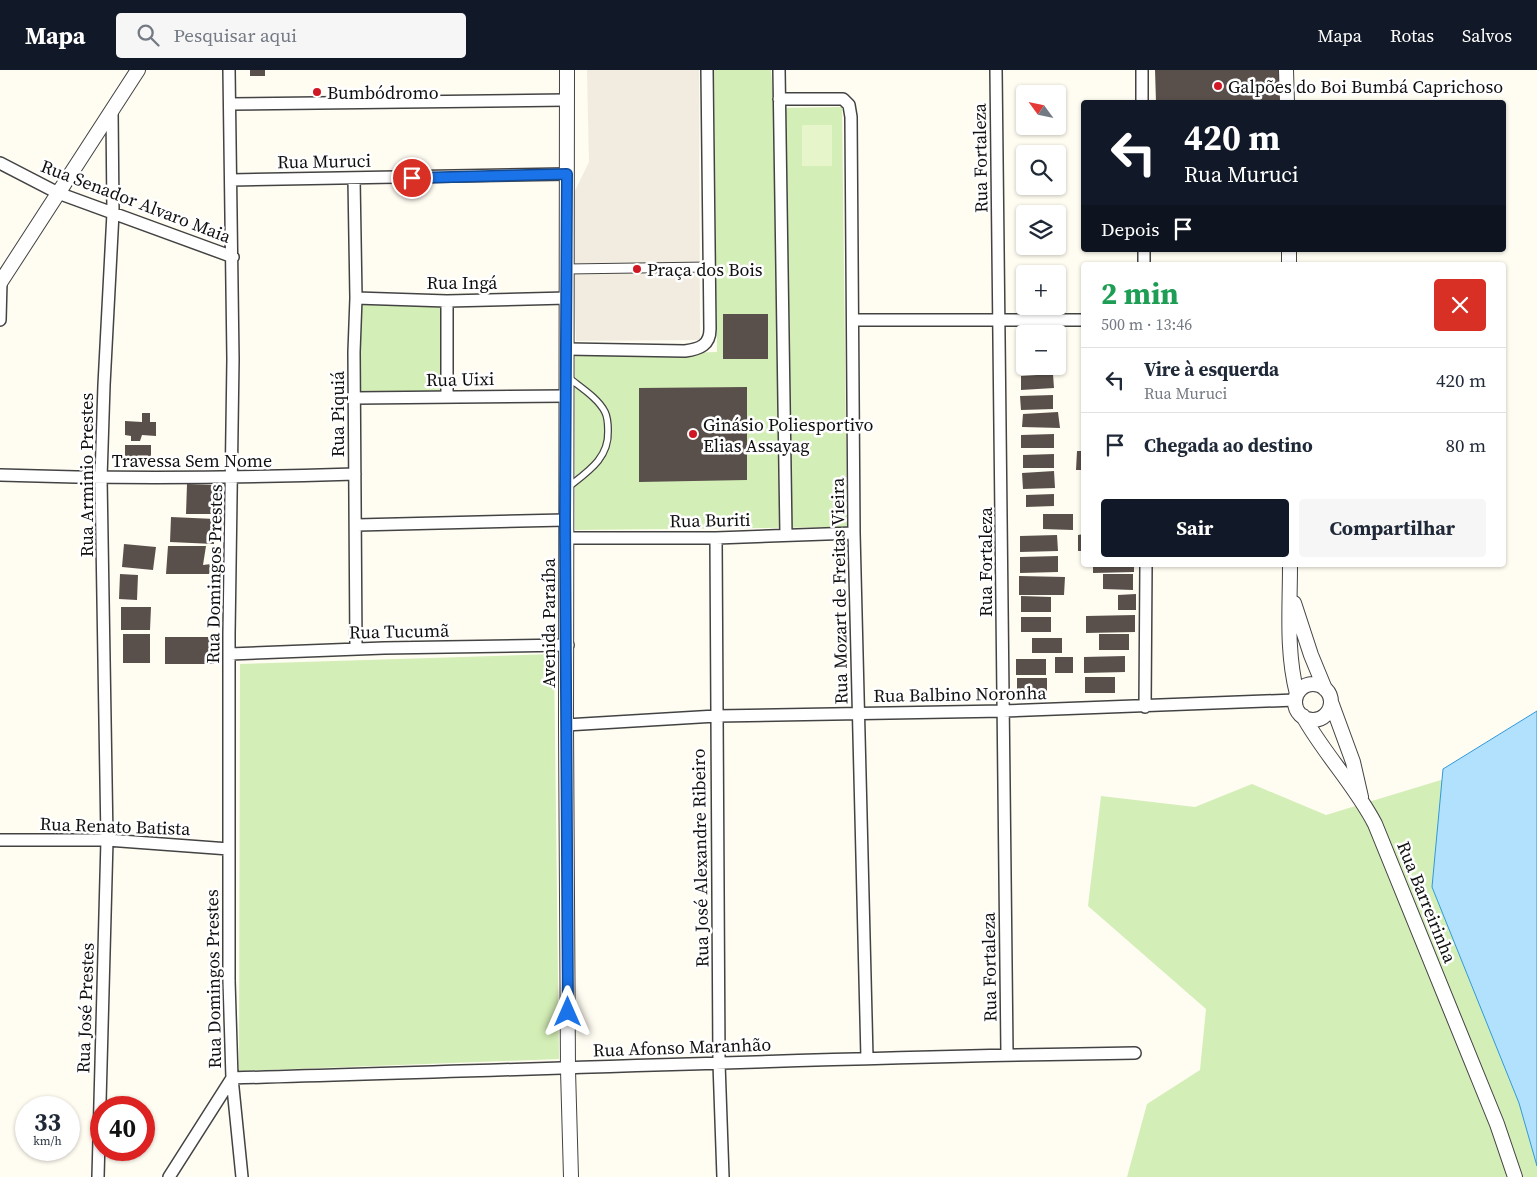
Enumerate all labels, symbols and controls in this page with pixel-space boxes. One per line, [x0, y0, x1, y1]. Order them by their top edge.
search box [116, 13, 466, 58]
text: Mapa [25, 19, 86, 52]
icon: search [134, 21, 162, 49]
text: Pesquisar aqui [174, 22, 297, 48]
text: Mapa [1318, 23, 1362, 48]
text: Rotas [1390, 23, 1434, 48]
text: Salvos [1462, 23, 1512, 48]
place label: Galpões do Boi Bumbá Caprichoso [1228, 74, 1503, 99]
place label: Bumbódromo [327, 80, 439, 105]
marker: Galpões do Boi Bumbá Caprichoso [1212, 80, 1224, 92]
north arrow [1016, 85, 1066, 135]
map controls [1016, 85, 1066, 375]
marker: Bumbódromo [311, 86, 323, 98]
street label: Rua Fortaleza [967, 102, 993, 213]
text: 420 m [1184, 114, 1280, 162]
icon: left [1101, 120, 1166, 185]
button: search [1016, 145, 1066, 195]
street label: Rua Muruci [277, 148, 371, 174]
street label: Rua Senador Alvaro Maia [37, 153, 235, 249]
pin [391, 157, 433, 199]
text: Rua Muruci [1184, 159, 1299, 189]
icon: arrive [398, 164, 426, 192]
button: layers [1016, 205, 1066, 255]
icon: arrive [1169, 215, 1197, 243]
text: Depois [1101, 216, 1159, 242]
place label: Praça dos Bois [647, 257, 763, 282]
marker: Praça dos Bois [631, 263, 643, 275]
button: + [1016, 265, 1066, 315]
street label: Rua Ingá [426, 270, 498, 295]
text: 2 min [1101, 273, 1179, 314]
button: close [1434, 279, 1486, 331]
text: 500 m · 13:46 [1101, 313, 1192, 335]
button: − [1016, 325, 1066, 375]
text: Vire à esquerda [1144, 356, 1279, 382]
street label: Rua Uixi [426, 366, 494, 392]
icon: left [1101, 366, 1129, 394]
text: 420 m [1436, 367, 1486, 393]
street label: Rua Piquiá [325, 370, 350, 457]
text: Rua Muruci [1144, 382, 1227, 404]
street label: Rua Arminio Prestes [74, 393, 99, 557]
place label: Ginásio Poliesportivo Elias Assayag [703, 412, 873, 458]
marker: Ginásio Poliesportivo Elias Assayag [687, 428, 699, 440]
icon: arrive [1101, 431, 1129, 459]
text: Chegada ao destino [1144, 432, 1313, 458]
text: 80 m [1445, 432, 1486, 458]
street label: Travessa Sem Nome [112, 448, 272, 473]
street label: Rua Mozart de Freitas Vieira [825, 477, 853, 704]
street label: Rua Domingos Prestes [200, 484, 228, 664]
button: Sair [1101, 499, 1289, 557]
button: Compartilhar [1299, 499, 1486, 557]
street label: Rua Fortaleza [973, 506, 998, 617]
street label: Rua Buriti [669, 507, 751, 533]
street label: Avenida Paraíba [536, 557, 561, 688]
street label: Rua Tucumã [349, 618, 450, 644]
street label: Rua Balbino Noronha [873, 680, 1048, 708]
street label: Rua José Alexandre Ribeiro [686, 748, 714, 968]
street label: Rua Renato Batista [39, 811, 192, 841]
street label: Rua Barreirinha [1391, 837, 1463, 967]
street label: Rua Domingos Prestes [199, 889, 227, 1069]
street label: Rua Fortaleza [976, 911, 1002, 1022]
street label: Rua José Prestes [70, 942, 100, 1074]
position arrow [541, 985, 593, 1037]
street label: Rua Afonso Maranhão [592, 1031, 772, 1063]
speed limit sign: 40 [90, 1096, 155, 1161]
text: 33 [34, 1105, 61, 1139]
text: km/h [33, 1133, 62, 1149]

